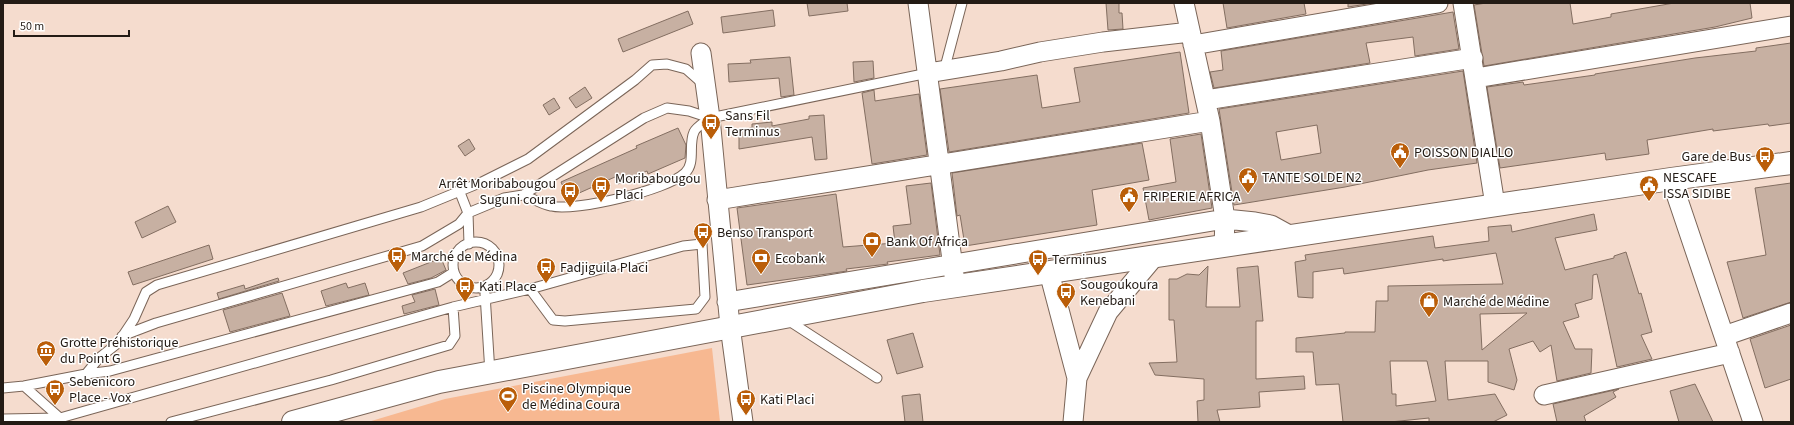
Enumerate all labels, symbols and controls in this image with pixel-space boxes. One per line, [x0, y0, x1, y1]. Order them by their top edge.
scale bar [14, 12, 129, 38]
text: 50 m [20, 18, 44, 35]
place label: Sans Fil Terminus [725, 106, 780, 142]
bus stop icon: Sans Fil Terminus [700, 112, 722, 140]
public building icon: POISSON DIALLO [1389, 141, 1411, 169]
place label: POISSON DIALLO [1414, 143, 1513, 163]
bus stop icon: Gare de Bus [1754, 145, 1776, 173]
place label: Gare de Bus [1682, 147, 1751, 167]
public building icon: TANTE SOLDE N2 [1237, 166, 1259, 194]
place label: TANTE SOLDE N2 [1262, 168, 1362, 188]
place label: NESCAFE ISSA SIDIBE [1663, 168, 1731, 204]
place label: Moribabougou Placi [615, 169, 701, 205]
place label: Arrêt Moribabougou Suguni coura [439, 174, 556, 210]
public building icon: NESCAFE ISSA SIDIBE [1638, 174, 1660, 202]
bus stop icon: Moribabougou Placi [590, 175, 612, 203]
bus stop icon: Arrêt Moribabougou Suguni coura [559, 180, 581, 208]
public building icon: FRIPERIE AFRICA [1118, 185, 1140, 213]
place label: FRIPERIE AFRICA [1143, 187, 1241, 207]
bus stop icon: Benso Transport [692, 221, 714, 249]
place label: Benso Transport [717, 223, 813, 243]
bank icon: Bank Of Africa [861, 230, 883, 258]
place label: Bank Of Africa [886, 232, 968, 252]
bus stop icon: Marché de Médina [386, 245, 408, 273]
place label: Marché de Médina [411, 247, 517, 267]
bank icon: Ecobank [750, 247, 772, 275]
bus stop icon: Terminus [1027, 248, 1049, 276]
place label: Ecobank [775, 249, 825, 269]
place label: Terminus [1052, 250, 1107, 270]
bus stop icon: Fadjiguila Placi [535, 256, 557, 284]
place label: Fadjiguila Placi [560, 258, 648, 278]
bus stop icon: Kati Place [454, 275, 476, 303]
place label: Sougoukoura Kenebani [1080, 275, 1158, 311]
place label: Kati Place [479, 277, 537, 297]
bus stop icon: Sougoukoura Kenebani [1055, 281, 1077, 309]
shop icon: Marché de Médine [1418, 290, 1440, 318]
place label: Marché de Médine [1443, 292, 1549, 312]
place label: Grotte Préhistorique du Point G [60, 333, 178, 369]
museum icon: Grotte Préhistorique du Point G [35, 339, 57, 367]
place label: Sebenicoro Place - Vox [69, 372, 135, 408]
bus stop icon: Sebenicoro Place - Vox [44, 378, 66, 406]
place label: Piscine Olympique de Médina Coura [522, 379, 631, 415]
sports icon: Piscine Olympique de Médina Coura [497, 385, 519, 413]
bus stop icon: Kati Placi [735, 388, 757, 416]
place label: Kati Placi [760, 390, 814, 410]

